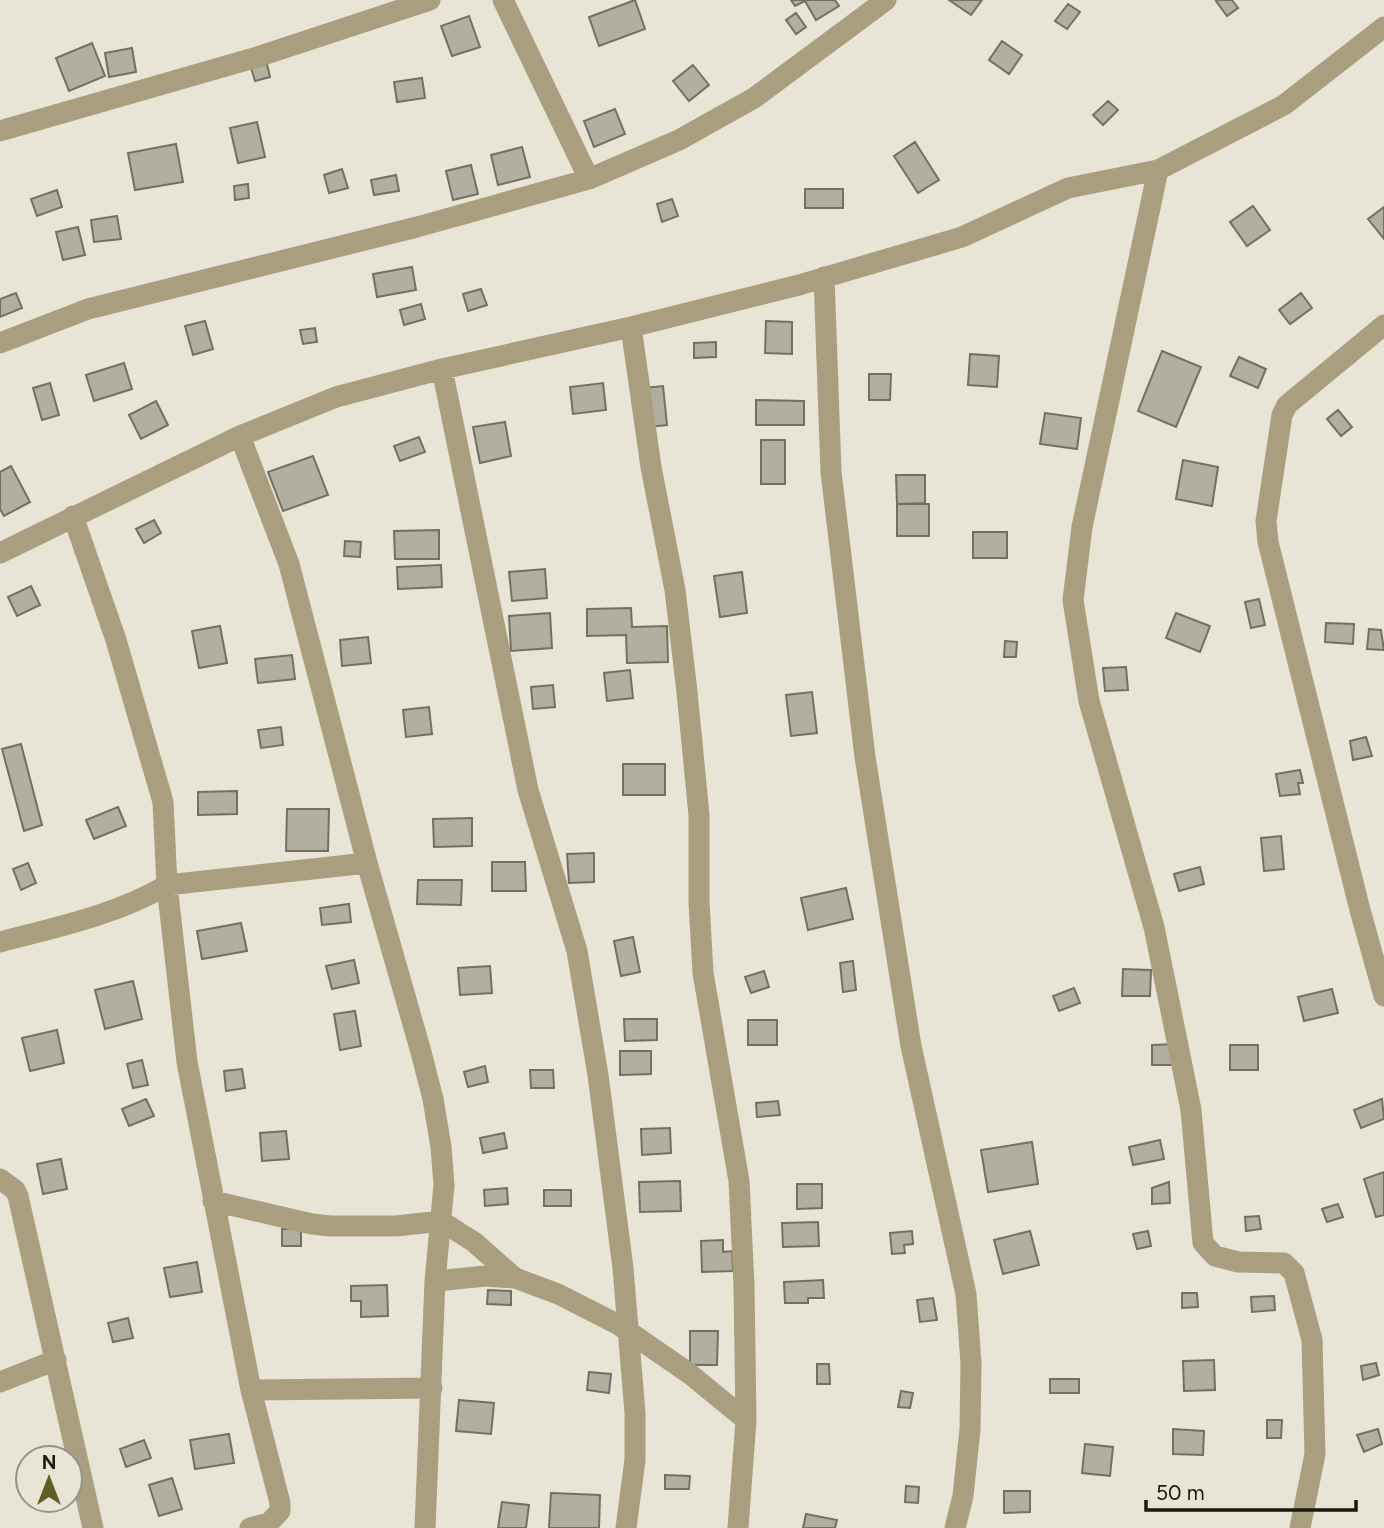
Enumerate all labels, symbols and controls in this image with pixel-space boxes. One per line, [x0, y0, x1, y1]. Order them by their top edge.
north arrow [14, 1444, 84, 1514]
text: N [42, 1451, 56, 1474]
scale bar [1146, 1468, 1356, 1512]
text: 50 m [1156, 1480, 1205, 1505]

